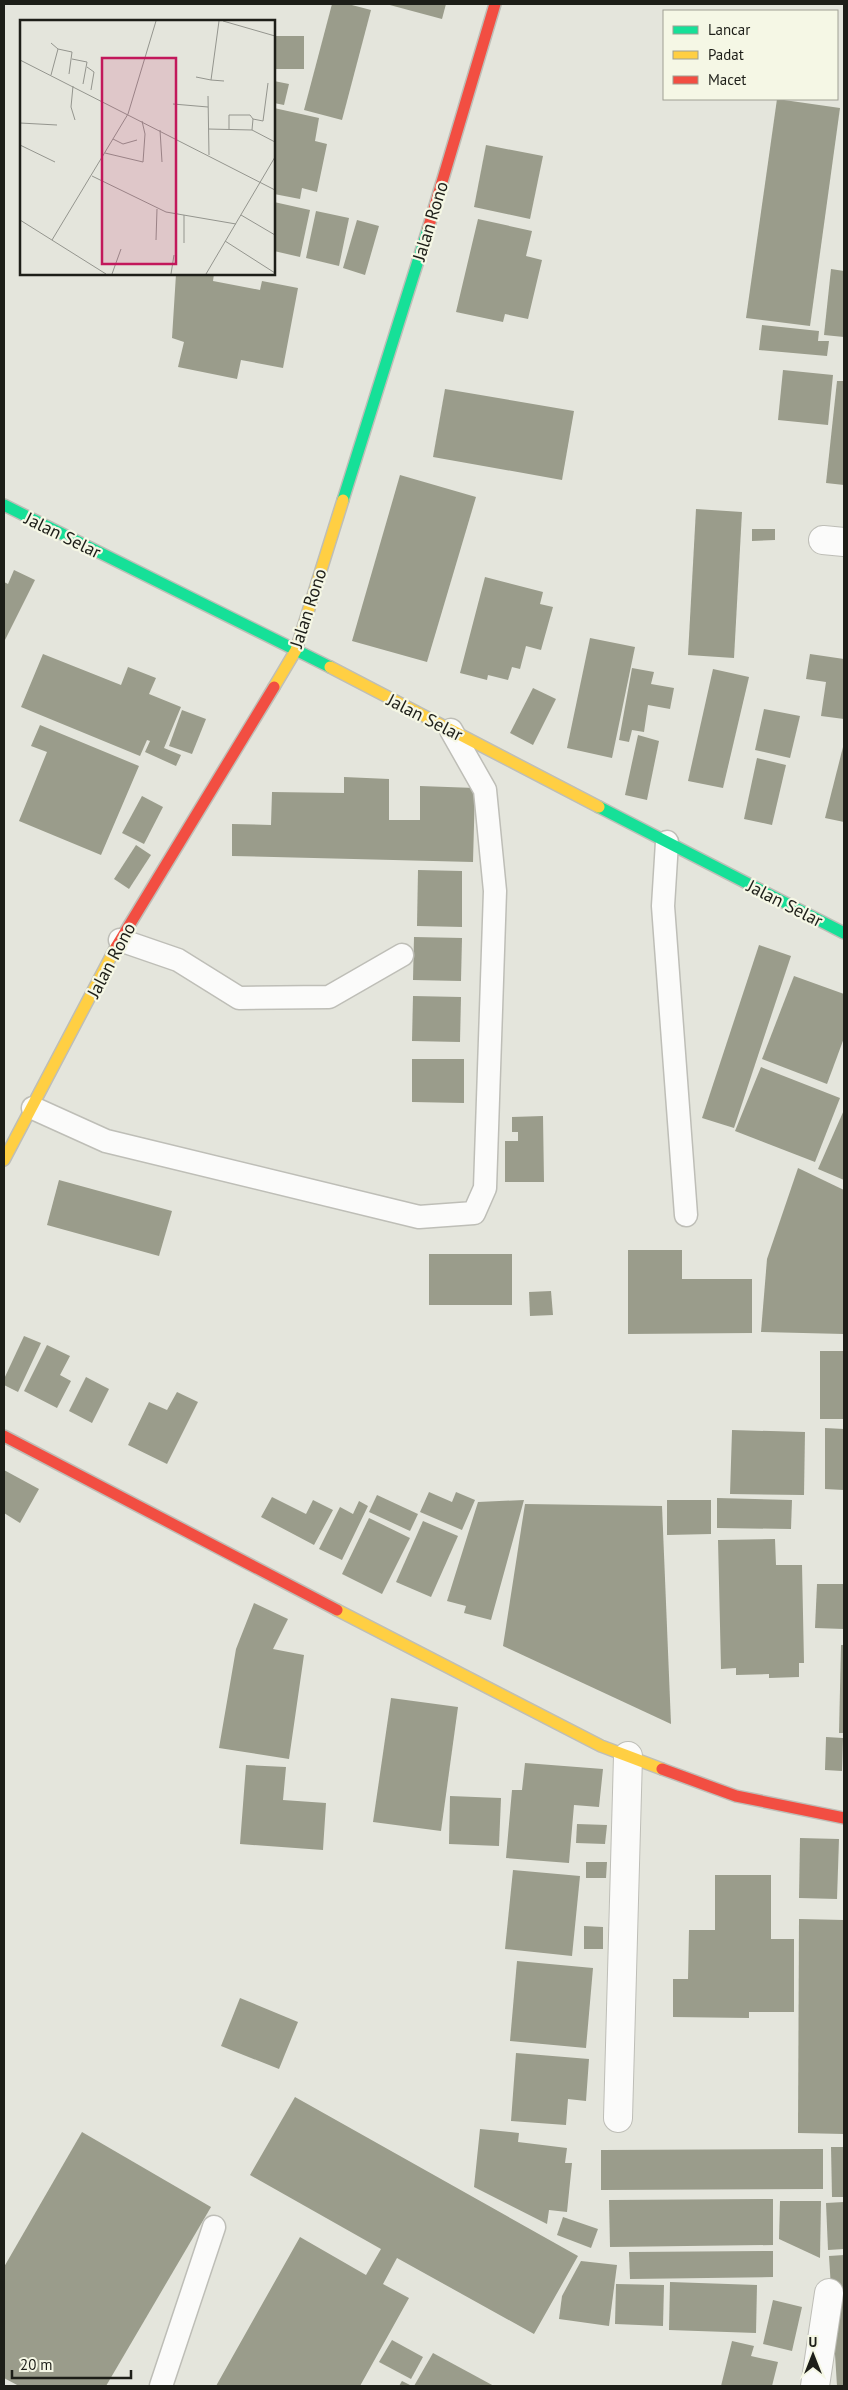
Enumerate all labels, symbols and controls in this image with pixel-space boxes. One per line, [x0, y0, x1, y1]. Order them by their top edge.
legend [663, 10, 838, 100]
inset map [20, 20, 275, 275]
text: Lancar [708, 20, 750, 39]
text: Padat [708, 45, 744, 64]
text: Macet [708, 70, 746, 89]
street label: Jalan Rono [407, 178, 453, 265]
street label: Jalan Selar [20, 506, 105, 563]
street label: Jalan Rono [284, 565, 332, 651]
street label: Jalan Selar [382, 688, 467, 746]
street label: Jalan Selar [742, 874, 827, 932]
street label: Jalan Rono [81, 918, 140, 1002]
north arrow [788, 2330, 838, 2380]
text: U [809, 2333, 817, 2351]
scale bar [12, 2348, 131, 2380]
text: 20 m [20, 2355, 53, 2374]

